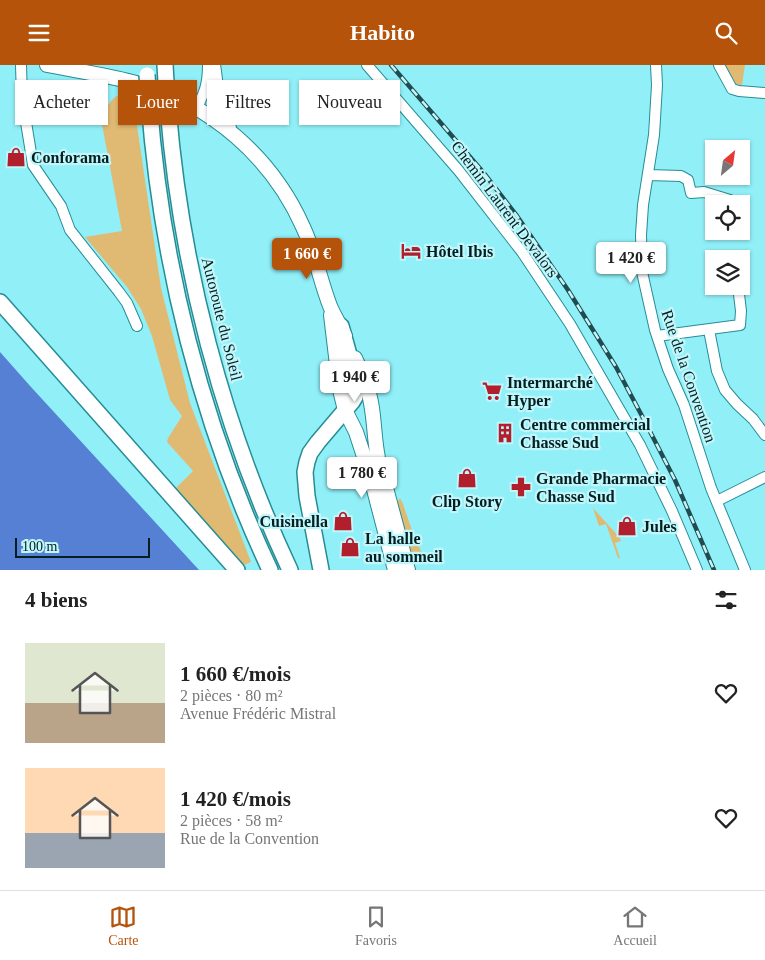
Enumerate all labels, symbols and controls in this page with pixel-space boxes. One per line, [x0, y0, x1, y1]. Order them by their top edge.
icon: menu [25, 19, 53, 47]
icon: search [712, 19, 740, 47]
text: Habito [350, 20, 415, 45]
chip: Acheter [15, 80, 108, 125]
chip: Louer [118, 80, 197, 125]
chip: Filtres [207, 80, 289, 125]
chip: Nouveau [299, 80, 400, 125]
street label: Chemin Laurent Devalors [448, 138, 562, 280]
north arrow [705, 140, 750, 185]
map controls [705, 140, 750, 295]
shop icon: Conforama [5, 146, 27, 168]
place label: Conforama [31, 149, 109, 166]
button: locate [705, 195, 750, 240]
pin: 1 660 € [261, 237, 353, 280]
hotel icon: Hôtel Ibis [400, 240, 422, 262]
pin: 1 420 € [585, 241, 677, 284]
place label: Hôtel Ibis [426, 243, 493, 260]
text: 1 660 € [283, 245, 331, 262]
text: 1 420 € [607, 249, 655, 266]
button: layers [705, 250, 750, 295]
street label: Autoroute du Soleil [198, 256, 246, 383]
street label: Rue de la Convention [658, 307, 720, 445]
pin: 1 940 € [309, 361, 401, 403]
text: 1 940 € [331, 368, 379, 385]
place label: Intermarché Hyper [507, 374, 593, 410]
supermarket icon: Intermarché Hyper [481, 380, 503, 402]
place label: Centre commercial Chasse Sud [520, 416, 651, 451]
building icon: Centre commercial Chasse Sud [494, 422, 516, 444]
pin: 1 780 € [316, 457, 408, 499]
text: 1 780 € [338, 464, 386, 481]
shop icon: Clip Story [456, 467, 478, 489]
place label: Grande Pharmacie Chasse Sud [536, 470, 666, 505]
pharmacy icon: Grande Pharmacie Chasse Sud [510, 476, 532, 498]
place label: Clip Story [432, 493, 502, 511]
shop icon: Cuisinella [332, 510, 354, 532]
place label: Cuisinella [260, 513, 328, 530]
shop icon: Jules [616, 515, 638, 537]
place label: Jules [642, 518, 677, 535]
place label: La halle au sommeil [365, 530, 443, 565]
scale bar [15, 535, 150, 558]
shop icon: La halle au sommeil [339, 536, 361, 558]
text: 100 m [22, 539, 57, 554]
icon: filters [712, 586, 740, 614]
text: 4 biens [25, 588, 87, 612]
text: 1 660 €/mois [180, 662, 291, 686]
icon: home [65, 663, 125, 723]
icon: heart [712, 679, 740, 707]
text: 2 pièces · 80 m² [180, 687, 283, 704]
text: Avenue Frédéric Mistral [180, 705, 336, 722]
text: 1 420 €/mois [180, 787, 291, 811]
icon: home [65, 788, 125, 848]
icon: heart [712, 804, 740, 832]
text: 2 pièces · 58 m² [180, 812, 283, 829]
text: Rue de la Convention [180, 830, 319, 847]
tab: Carte [108, 903, 139, 949]
tab: Favoris [355, 903, 397, 949]
tab: Accueil [613, 903, 657, 949]

